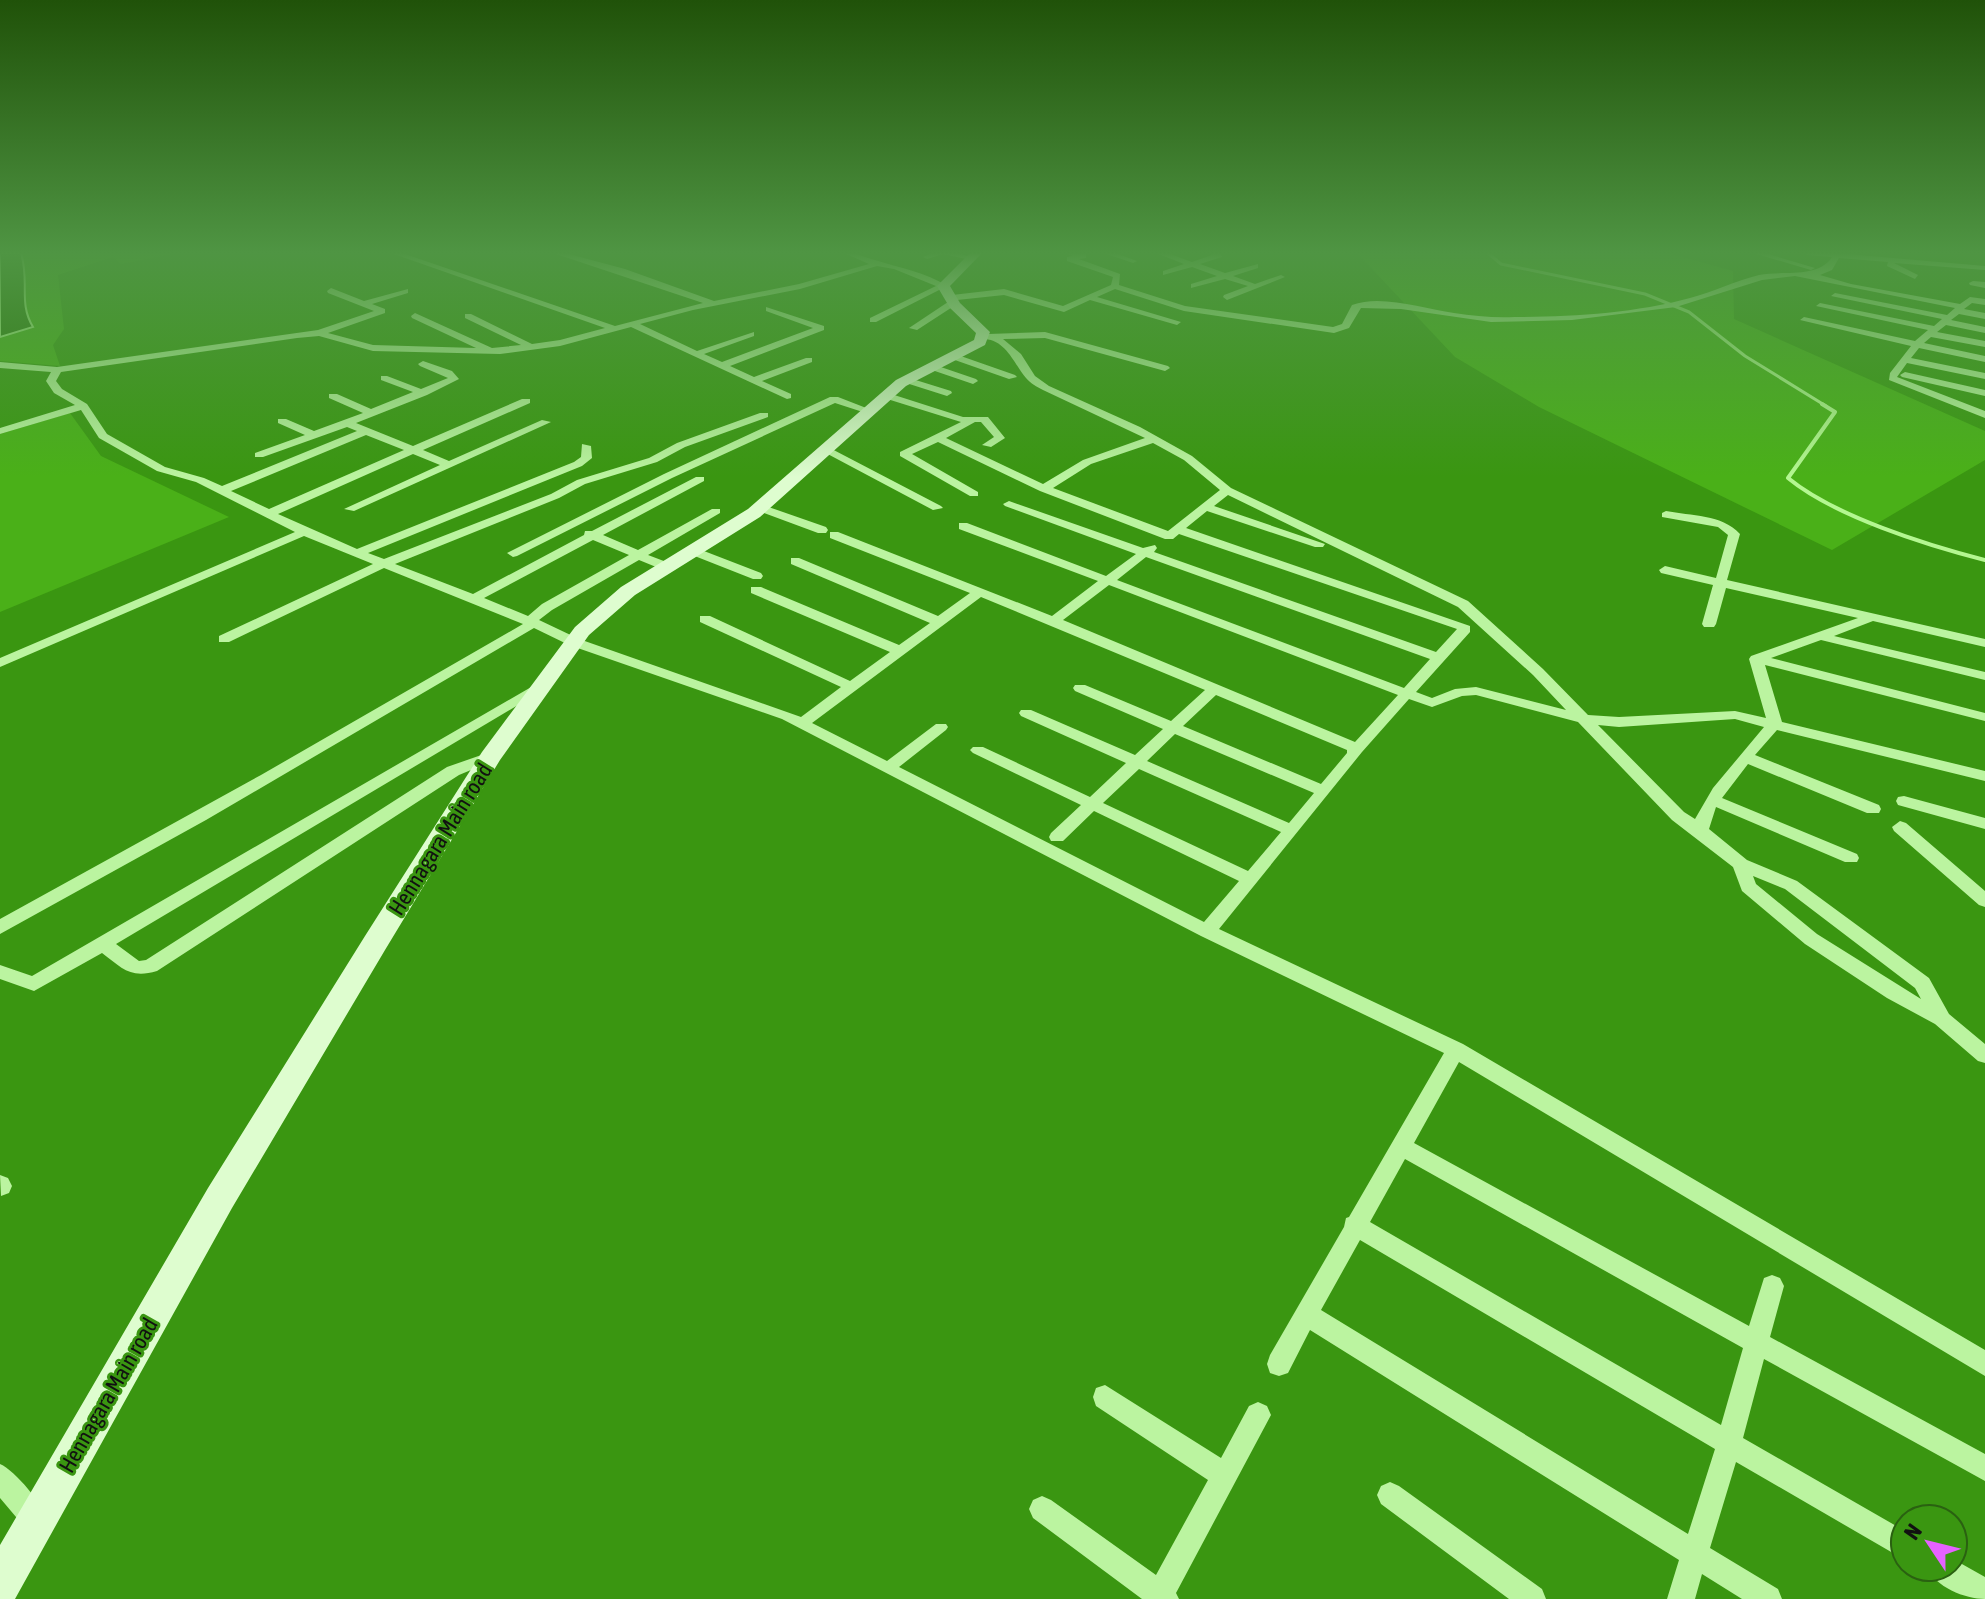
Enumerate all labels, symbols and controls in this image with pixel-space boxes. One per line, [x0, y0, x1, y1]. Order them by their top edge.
street label: Hennagara Main road [383, 758, 497, 920]
street label: Hennagara Main road [53, 1313, 163, 1477]
north arrow [1889, 1503, 1969, 1583]
text: N [1898, 1519, 1927, 1544]

